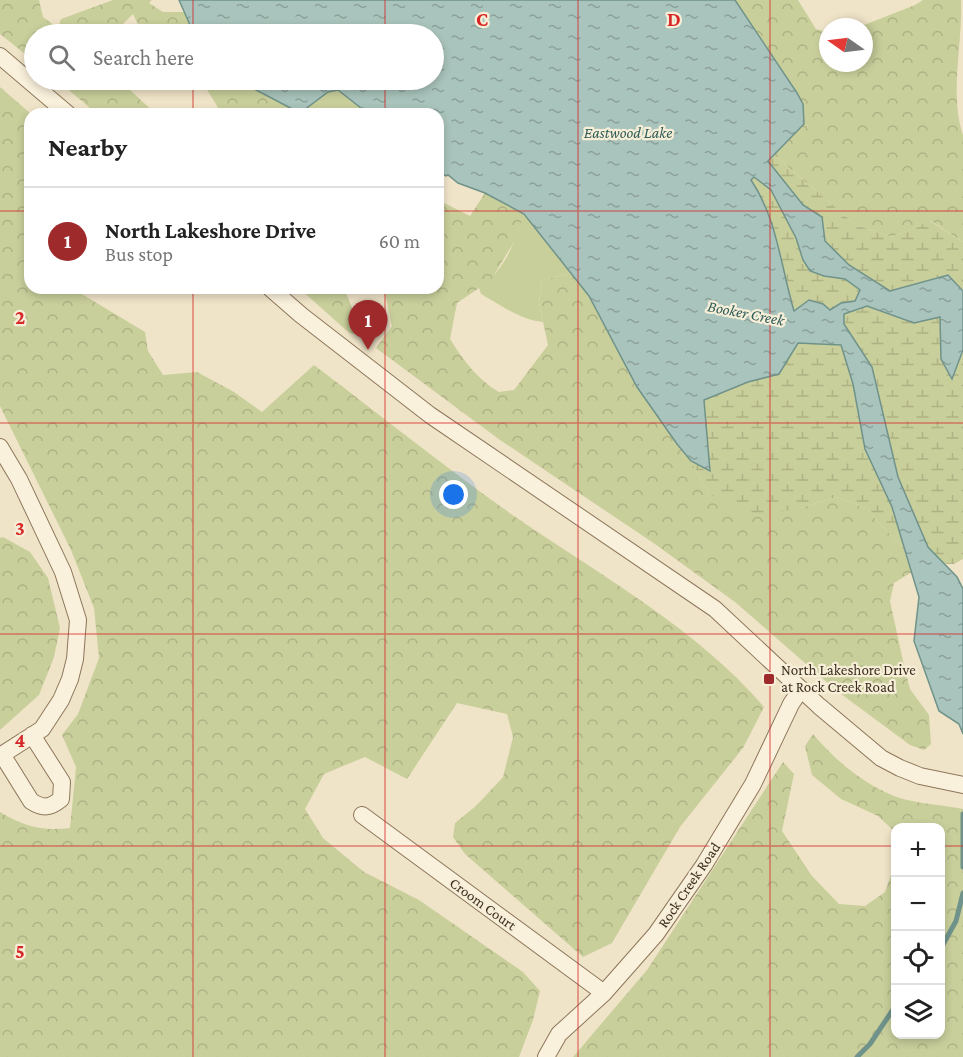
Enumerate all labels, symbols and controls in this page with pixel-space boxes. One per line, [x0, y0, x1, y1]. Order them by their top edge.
text: C [476, 8, 488, 30]
text: D [667, 8, 681, 30]
north arrow [819, 18, 873, 72]
search box [24, 24, 444, 90]
icon: search [45, 41, 78, 74]
text: Search here [93, 45, 194, 70]
water label: Eastwood Lake [584, 124, 672, 141]
text: Nearby [48, 133, 127, 162]
text: North Lakeshore Drive [105, 218, 316, 243]
text: 1 [64, 230, 71, 252]
text: 60 m [379, 230, 420, 252]
text: Bus stop [105, 243, 173, 265]
water label: Booker Creek [706, 297, 787, 329]
pin: 1 [348, 300, 388, 350]
text: 2 [15, 306, 25, 328]
your location [439, 480, 468, 509]
text: 3 [15, 517, 25, 539]
place label: North Lakeshore Drive at Rock Creek Road [781, 662, 916, 695]
marker: North Lakeshore Drive at Rock Creek Road [762, 672, 776, 686]
text: 4 [15, 729, 26, 751]
map controls [891, 823, 945, 1039]
button: + [891, 823, 945, 877]
street label: Rock Creek Road [655, 839, 723, 931]
street label: Croom Court [447, 875, 520, 934]
button: − [891, 877, 945, 931]
button: locate [891, 931, 945, 985]
text: 5 [15, 940, 25, 962]
button: layers [891, 985, 945, 1039]

